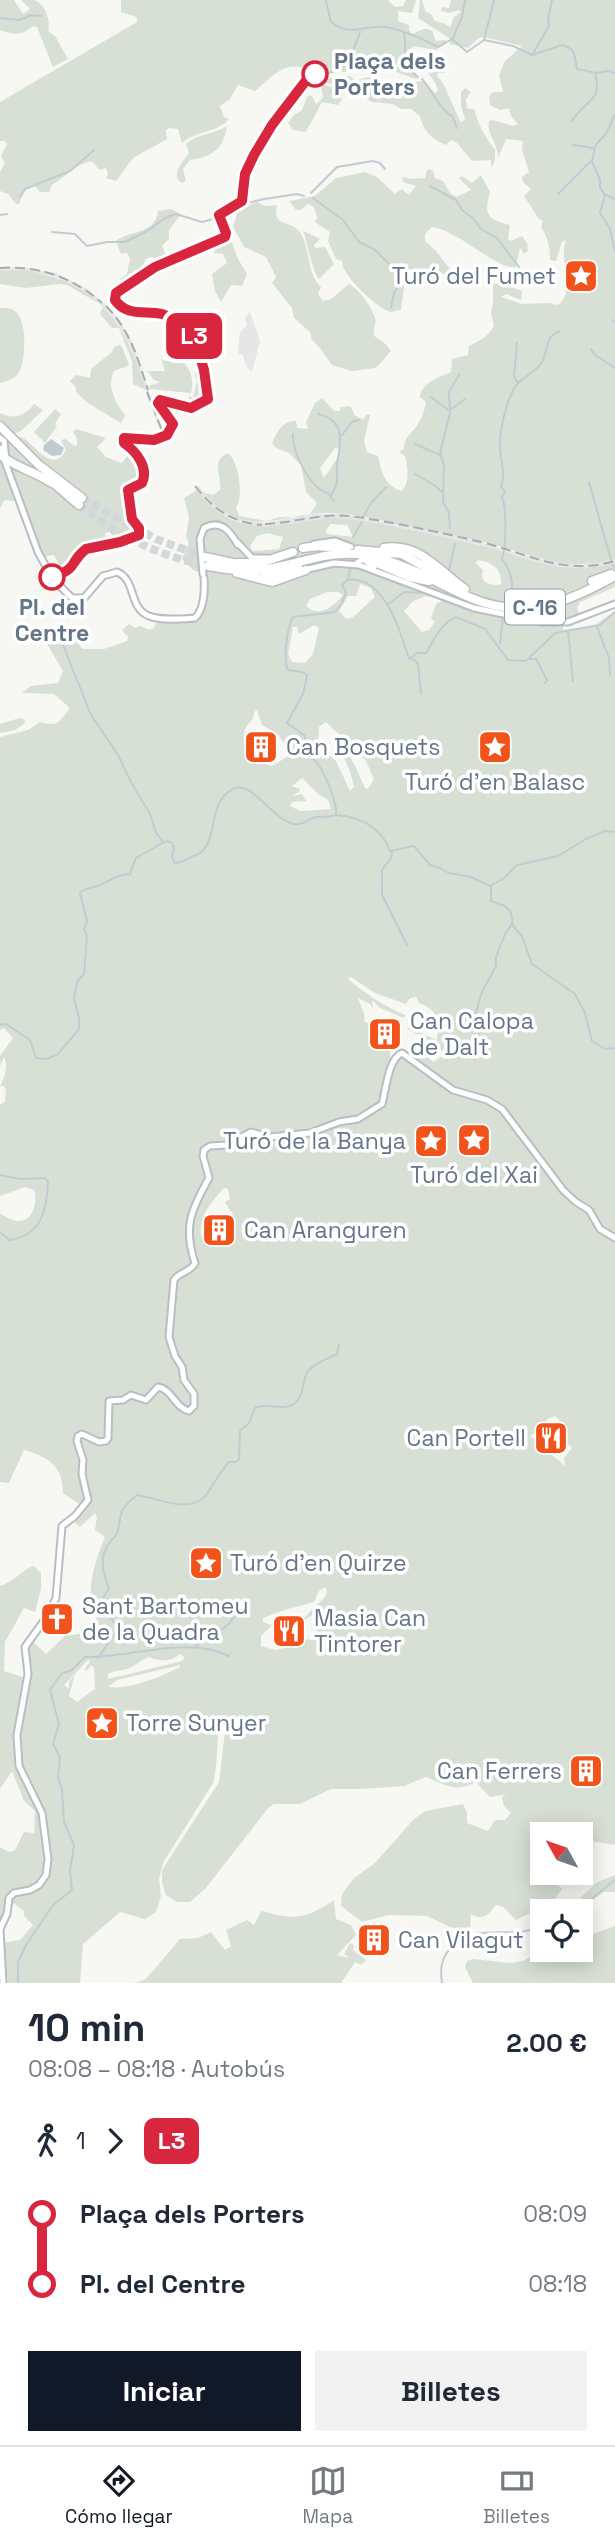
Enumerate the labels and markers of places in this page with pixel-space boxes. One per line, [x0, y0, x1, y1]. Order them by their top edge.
place label: Plaça dels Porters [334, 46, 446, 102]
marker: Plaça dels Porters [302, 61, 328, 87]
place icon: Turó del Fumet [562, 257, 600, 295]
place label: Turó del Fumet [392, 261, 556, 291]
marker: Pl. del Centre [39, 564, 65, 590]
place label: Pl. del Centre [15, 592, 89, 648]
building icon: Can Bosquets [242, 728, 280, 766]
place icon: Turó d'en Balasc [476, 728, 514, 766]
place label: Can Bosquets [286, 732, 440, 762]
place label: Turó d'en Balasc [405, 767, 585, 797]
place label: Can Calopa de Dalt [410, 1006, 534, 1062]
building icon: Can Calopa de Dalt [366, 1015, 404, 1053]
place icon: Turó del Xai [455, 1121, 493, 1159]
place icon: Turó de la Banya [412, 1122, 450, 1160]
place label: Turó de la Banya [223, 1126, 406, 1156]
place label: Turó del Xai [410, 1160, 538, 1190]
building icon: Can Aranguren [200, 1211, 238, 1249]
place label: Can Aranguren [244, 1215, 407, 1245]
restaurant icon: Can Portell [532, 1419, 570, 1457]
place label: Can Portell [407, 1423, 526, 1453]
place icon: Turó d'en Quirze [187, 1544, 225, 1582]
place label: Turó d'en Quirze [230, 1548, 407, 1578]
place label: Sant Bartomeu de la Quadra [82, 1591, 249, 1647]
church icon: Sant Bartomeu de la Quadra [38, 1600, 76, 1638]
place label: Masia Can Tintorer [314, 1603, 426, 1659]
restaurant icon: Masia Can Tintorer [270, 1612, 308, 1650]
place icon: Torre Sunyer [83, 1704, 121, 1742]
place label: Torre Sunyer [126, 1708, 266, 1738]
building icon: Can Ferrers [567, 1752, 605, 1790]
place label: Can Ferrers [437, 1756, 562, 1786]
building icon: Can Vilagut [355, 1921, 393, 1959]
place label: Can Vilagut [398, 1925, 524, 1955]

